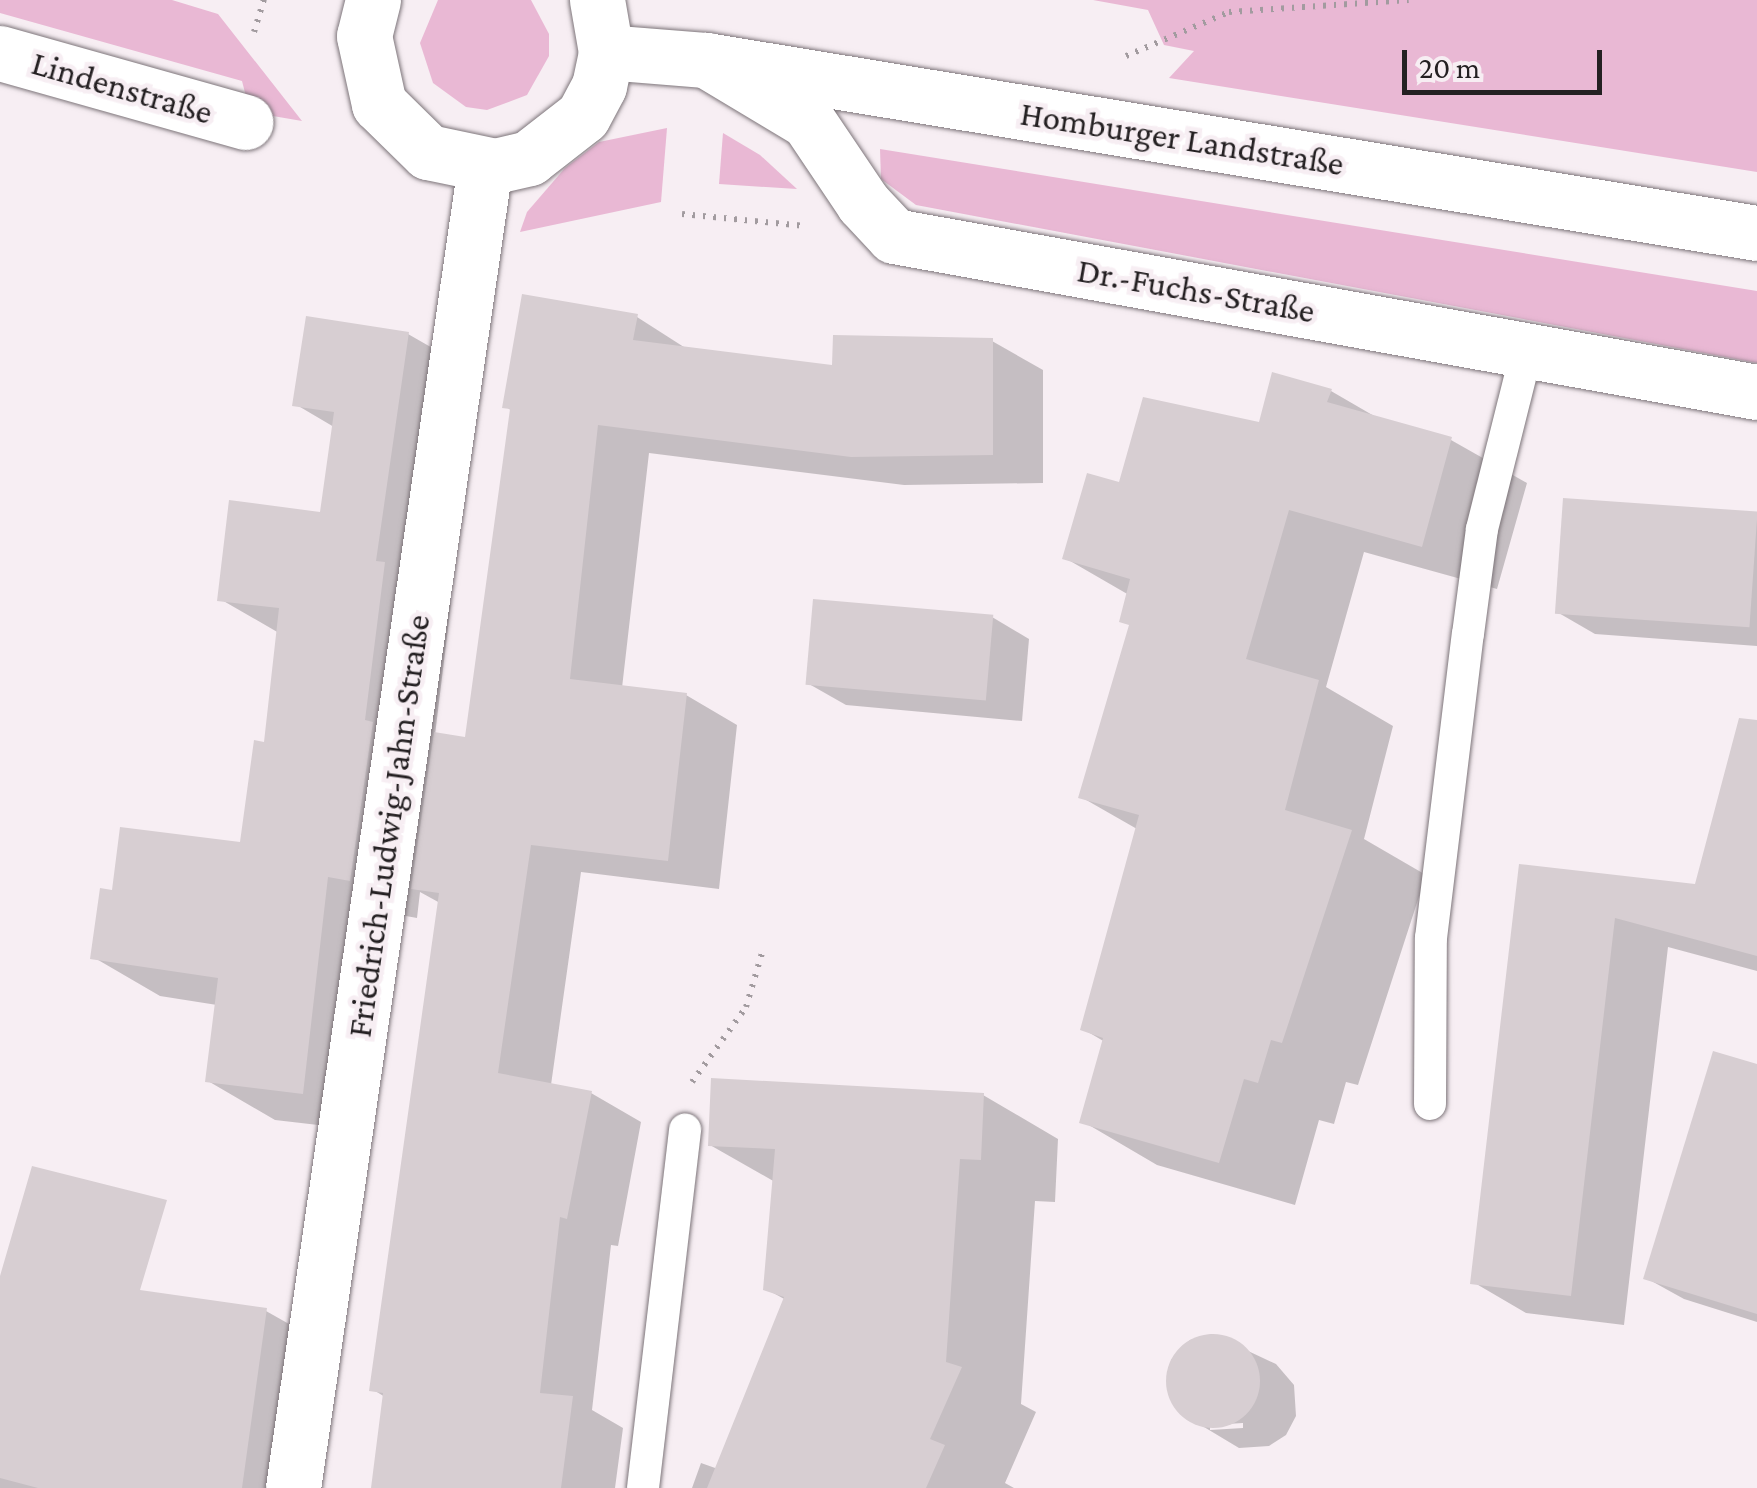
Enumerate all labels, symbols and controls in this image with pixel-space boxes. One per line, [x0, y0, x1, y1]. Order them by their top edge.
scale bar [1407, 30, 1607, 92]
street label: Lindenstraße [27, 42, 217, 134]
text: 20 m [1419, 51, 1480, 84]
street label: Homburger Landstraße [1017, 93, 1347, 185]
street label: Dr.-Fuchs-Straße [1074, 249, 1318, 333]
street label: Friedrich-Ludwig-Jahn-Straße [339, 612, 439, 1040]

